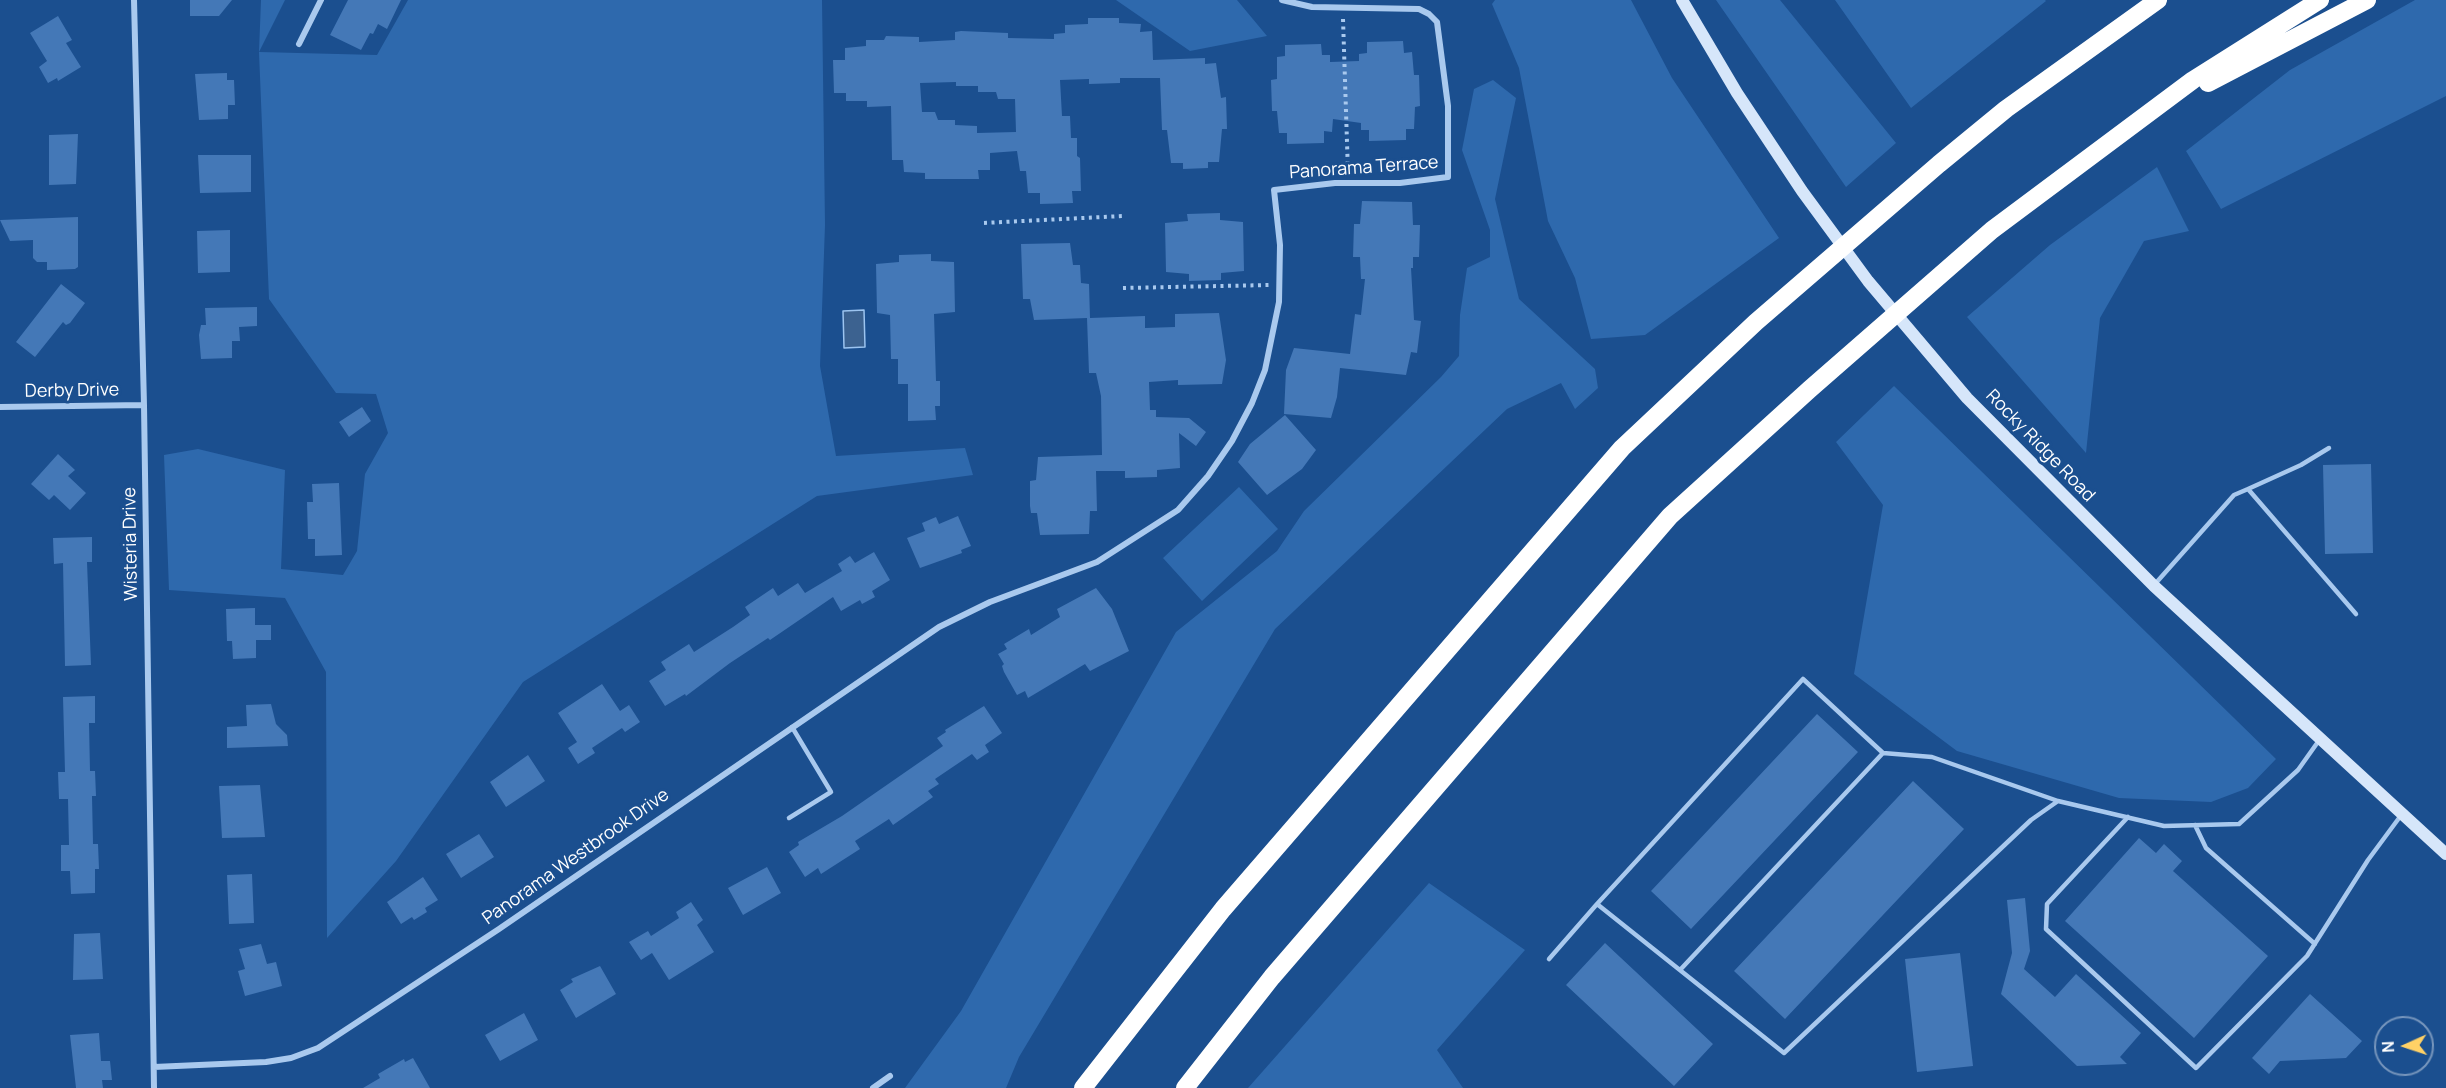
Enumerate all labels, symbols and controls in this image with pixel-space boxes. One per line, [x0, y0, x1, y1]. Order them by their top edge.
street label: Panorama Terrace [1289, 152, 1439, 184]
street label: Derby Drive [25, 379, 119, 403]
street label: Rocky Ridge Road [1981, 385, 2099, 507]
street label: Wisteria Drive [119, 487, 143, 601]
street label: Panorama Westbrook Drive [479, 784, 673, 930]
north arrow [2374, 1016, 2434, 1076]
text: N [2377, 1041, 2399, 1053]

